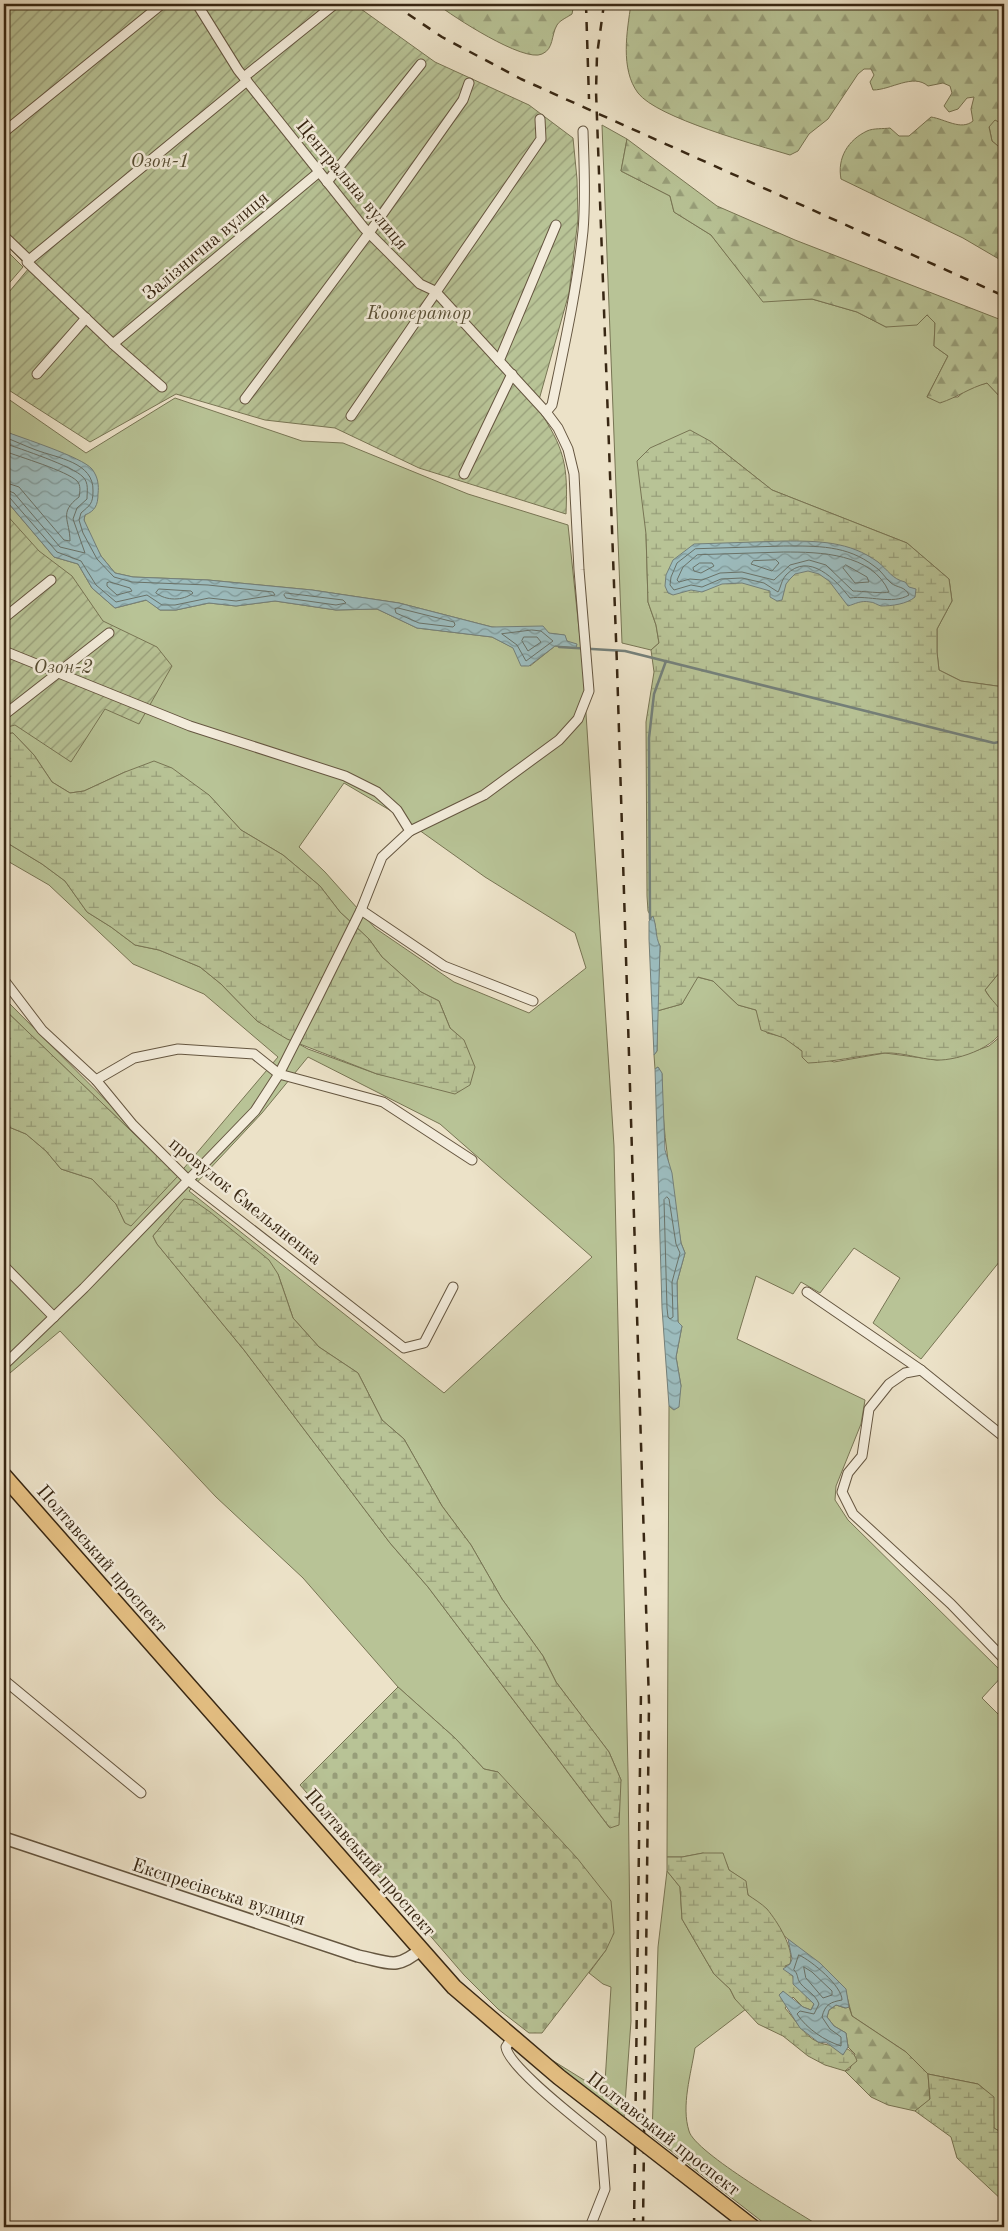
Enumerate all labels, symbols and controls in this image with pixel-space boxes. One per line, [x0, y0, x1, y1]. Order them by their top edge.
street label: Центральна вулиця [291, 117, 411, 254]
park label: Озон-1 [131, 153, 189, 172]
street label: Залізнична вулиця [140, 189, 273, 305]
park label: Кооператор [366, 305, 471, 324]
park label: Озон-2 [34, 659, 92, 678]
street label: провулок Ємельяненка [164, 1135, 325, 1270]
street label: Полтавський проспект [32, 1482, 170, 1637]
street label: Полтавський проспект [300, 1786, 438, 1941]
street label: Експресівська вулиця [129, 1856, 307, 1930]
street label: Полтавський проспект [582, 2069, 743, 2201]

